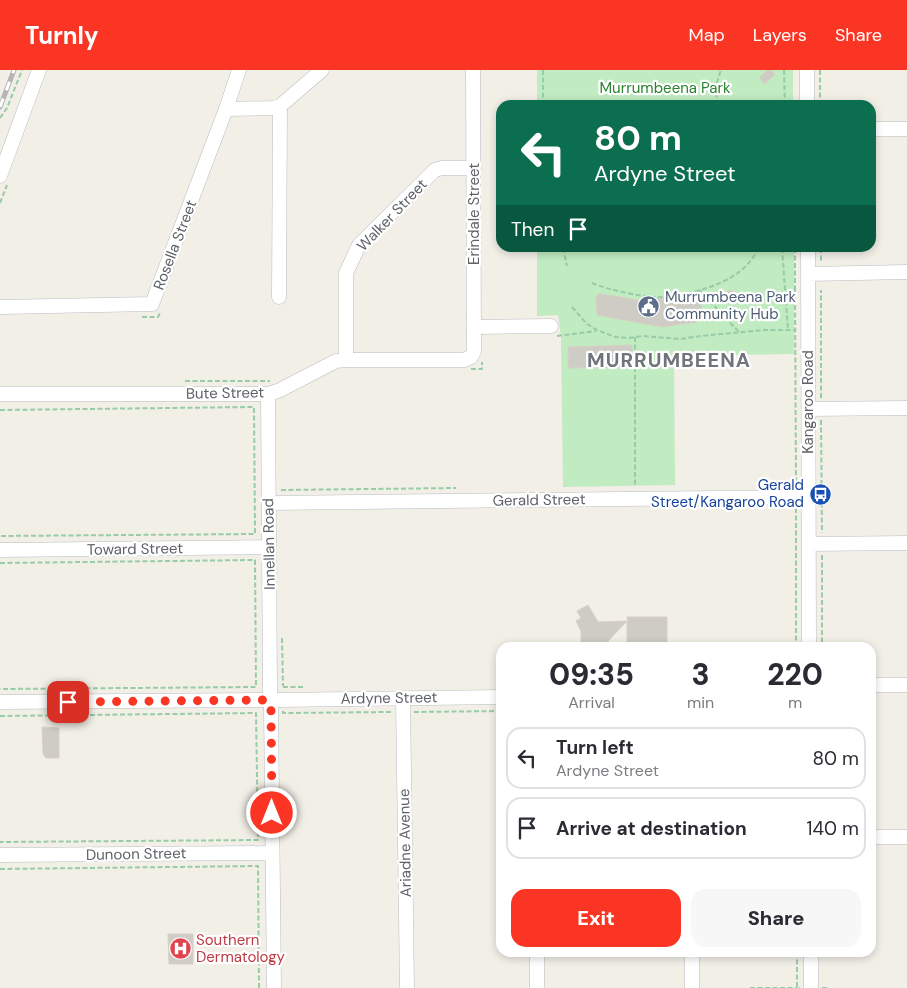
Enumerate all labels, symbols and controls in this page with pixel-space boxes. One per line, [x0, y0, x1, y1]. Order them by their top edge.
text: Turnly [25, 20, 98, 51]
text: Map [689, 23, 725, 47]
text: Layers [753, 23, 807, 47]
text: Share [835, 23, 882, 47]
park label: Murrumbeena Park [599, 78, 731, 98]
text: 80 m [594, 115, 682, 161]
icon: left [511, 120, 576, 185]
text: Ardyne Street [594, 159, 736, 188]
street label: Erindale Street [464, 163, 484, 265]
street label: Walker Street [353, 175, 432, 255]
street label: Rosella Street [149, 197, 201, 293]
icon: arrive [564, 215, 592, 243]
text: Then [511, 217, 554, 242]
place label: Murrumbeena Park Community Hub [665, 287, 797, 324]
public building icon: Murrumbeena Park Community Hub [637, 294, 661, 318]
district label: MURRUMBEENA [587, 347, 751, 373]
street label: Kangaroo Road [798, 350, 818, 454]
street label: Bute Street [186, 382, 264, 404]
place label: Gerald Street/Kangaroo Road [651, 475, 804, 512]
bus stop icon: Gerald Street/Kangaroo Road [808, 482, 832, 506]
street label: Gerald Street [492, 489, 586, 511]
street label: Innellan Road [258, 498, 280, 590]
street label: Toward Street [87, 538, 183, 560]
text: 09:35 [549, 655, 634, 694]
text: 3 [691, 655, 710, 694]
text: 220 [767, 655, 823, 694]
pin [47, 681, 89, 723]
street label: Ardyne Street [341, 687, 438, 709]
icon: arrive [54, 688, 82, 716]
text: Arrival [568, 692, 615, 713]
text: min [687, 692, 714, 713]
text: m [788, 692, 802, 713]
text: Turn left [556, 735, 634, 760]
icon: left [513, 744, 541, 772]
text: 80 m [812, 746, 859, 771]
text: Ardyne Street [556, 760, 659, 781]
position arrow [245, 786, 297, 838]
street label: Ariadne Avenue [394, 788, 416, 898]
icon: arrive [513, 814, 541, 842]
text: Arrive at destination [556, 816, 747, 841]
text: 140 m [807, 816, 859, 841]
street label: Dunoon Street [86, 843, 186, 865]
button: Exit [511, 889, 681, 947]
button: Share [691, 889, 861, 947]
place label: Southern Dermatology [196, 930, 286, 967]
hospital icon: Southern Dermatology [168, 937, 192, 961]

